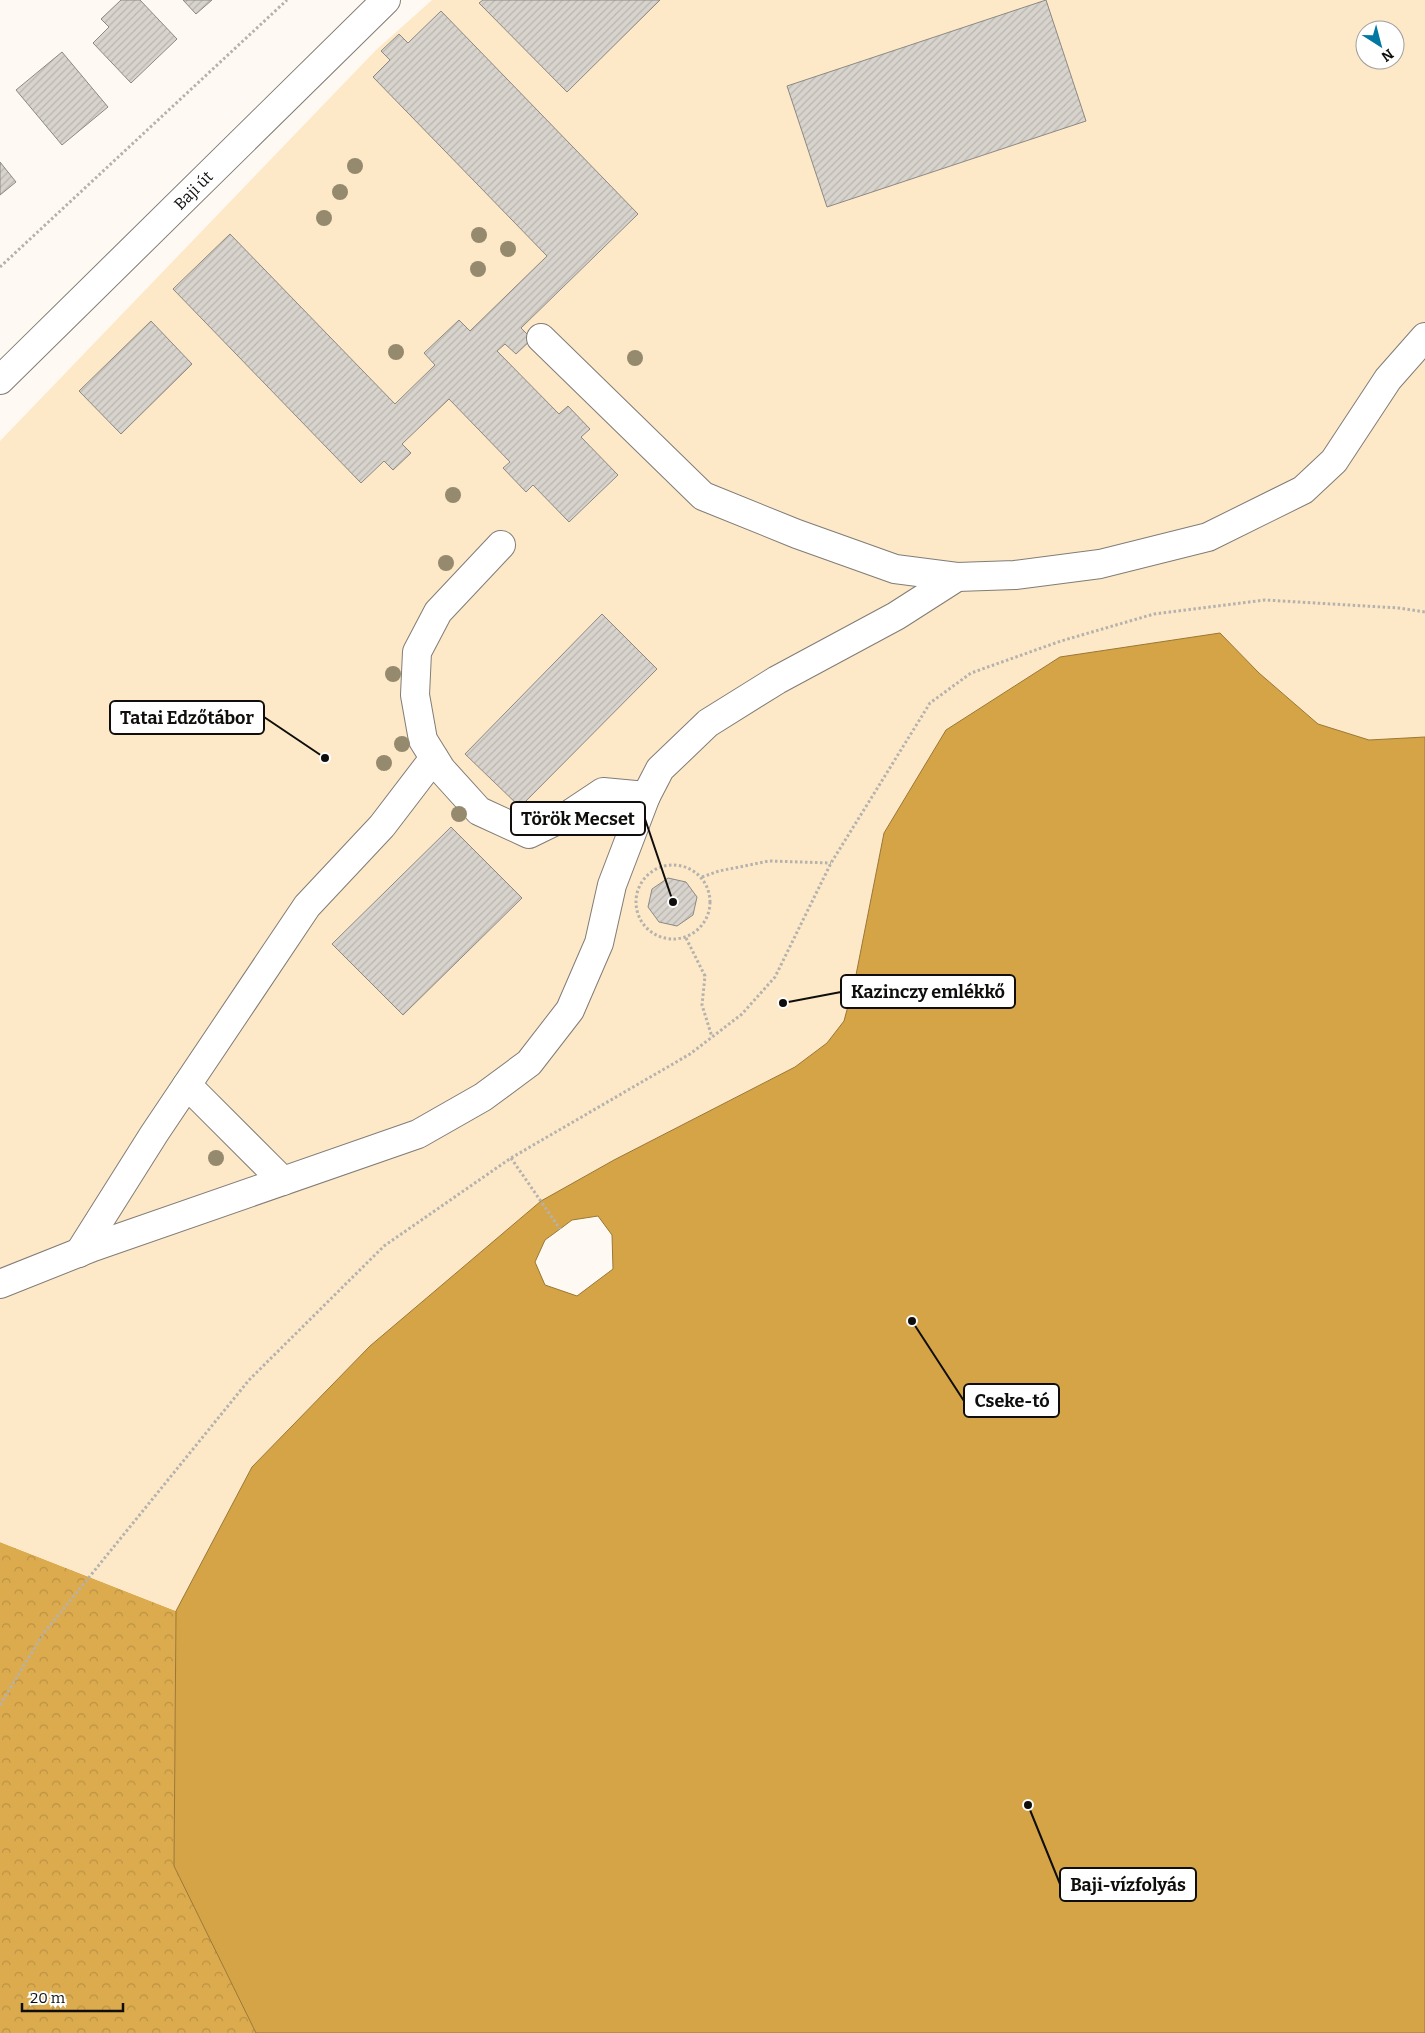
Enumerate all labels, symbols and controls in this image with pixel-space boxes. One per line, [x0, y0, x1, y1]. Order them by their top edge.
north arrow [1355, 20, 1405, 70]
text: N [1378, 45, 1397, 65]
street label: Baji út [170, 167, 217, 214]
callout: Tatai Edzőtábor [110, 701, 264, 734]
text: Tatai Edzőtábor [120, 707, 254, 729]
callout: Török Mecset [511, 802, 645, 835]
text: Török Mecset [521, 808, 635, 830]
callout: Kazinczy emlékkő [841, 975, 1015, 1008]
text: Kazinczy emlékkő [851, 981, 1005, 1003]
callout: Cseke-tó [964, 1384, 1059, 1417]
text: Cseke-tó [974, 1390, 1050, 1412]
callout: Baji-vízfolyás [1060, 1868, 1196, 1901]
text: Baji-vízfolyás [1070, 1874, 1186, 1896]
scale bar [22, 1980, 124, 2012]
text: 20 m [30, 1989, 66, 2007]

